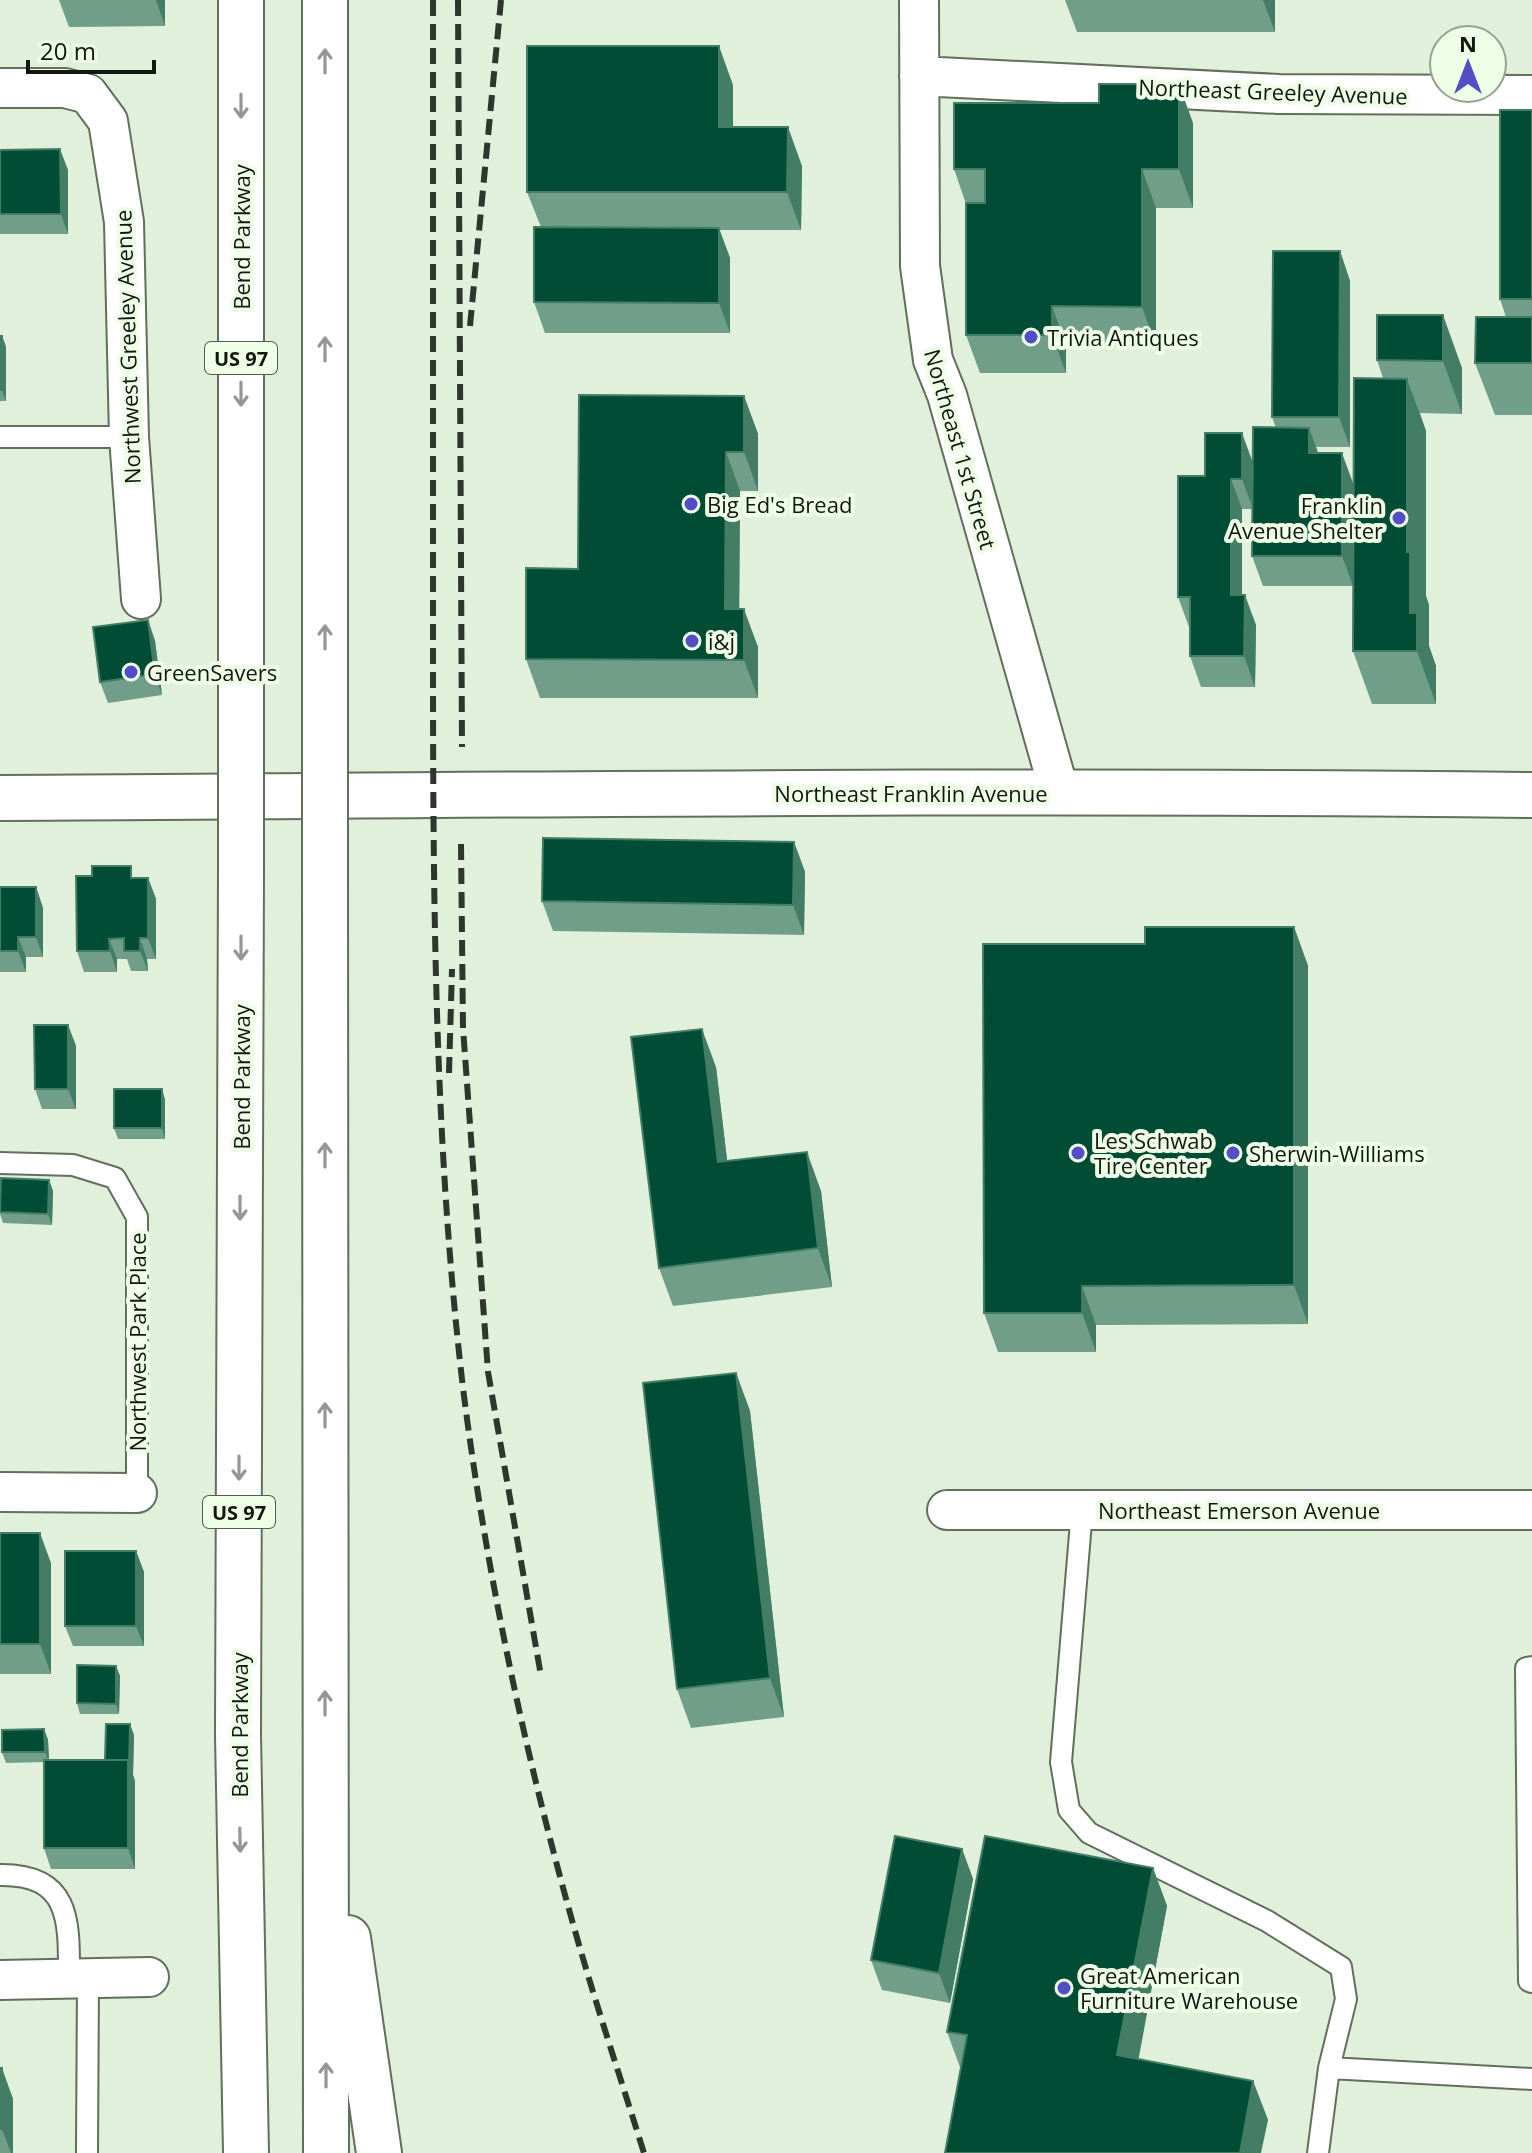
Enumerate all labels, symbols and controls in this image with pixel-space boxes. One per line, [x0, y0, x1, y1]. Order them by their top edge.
scale bar [28, 24, 154, 74]
north arrow [1428, 24, 1508, 104]
text: N [1459, 28, 1477, 58]
text: 20 m [40, 34, 96, 67]
one-way arrow [317, 48, 333, 75]
street label: Northeast Greeley Avenue [1138, 71, 1408, 111]
one-way arrow [233, 92, 249, 119]
street label: Bend Parkway [226, 163, 256, 310]
street label: Northwest Greeley Avenue [107, 209, 147, 485]
place label: Trivia Antiques [1047, 322, 1199, 352]
marker: Trivia Antiques [1022, 328, 1040, 346]
one-way arrow [317, 336, 333, 363]
road number: US 97 [205, 342, 277, 374]
street label: Northeast 1st Street [918, 345, 1004, 553]
one-way arrow [233, 380, 249, 407]
place label: Big Ed's Bread [707, 489, 852, 519]
place label: Franklin Avenue Shelter [1228, 490, 1383, 545]
marker: Big Ed's Bread [682, 495, 700, 513]
marker: Franklin Avenue Shelter [1390, 509, 1408, 527]
one-way arrow [317, 624, 333, 651]
place label: i&j [708, 626, 735, 656]
marker: i&j [683, 632, 701, 650]
place label: GreenSavers [147, 657, 277, 687]
marker: GreenSavers [122, 663, 140, 681]
street label: Northeast Franklin Avenue [774, 778, 1048, 808]
one-way arrow [233, 934, 249, 961]
street label: Bend Parkway [226, 1003, 256, 1150]
place label: Les Schwab Tire Center [1094, 1125, 1213, 1180]
place label: Sherwin-Williams [1249, 1138, 1425, 1168]
one-way arrow [317, 1142, 333, 1169]
marker: Les Schwab Tire Center [1069, 1144, 1087, 1162]
marker: Sherwin-Williams [1224, 1144, 1242, 1162]
one-way arrow [232, 1194, 248, 1221]
street label: Northwest Park Place [122, 1232, 152, 1452]
one-way arrow [317, 1402, 333, 1429]
one-way arrow [231, 1454, 247, 1481]
street label: Northeast Emerson Avenue [1098, 1495, 1380, 1525]
road number: US 97 [203, 1496, 275, 1528]
street label: Bend Parkway [224, 1651, 254, 1798]
one-way arrow [317, 1690, 333, 1717]
one-way arrow [233, 1826, 248, 1853]
place label: Great American Furniture Warehouse [1080, 1960, 1298, 2015]
marker: Great American Furniture Warehouse [1055, 1979, 1073, 1997]
one-way arrow [318, 2062, 334, 2089]

